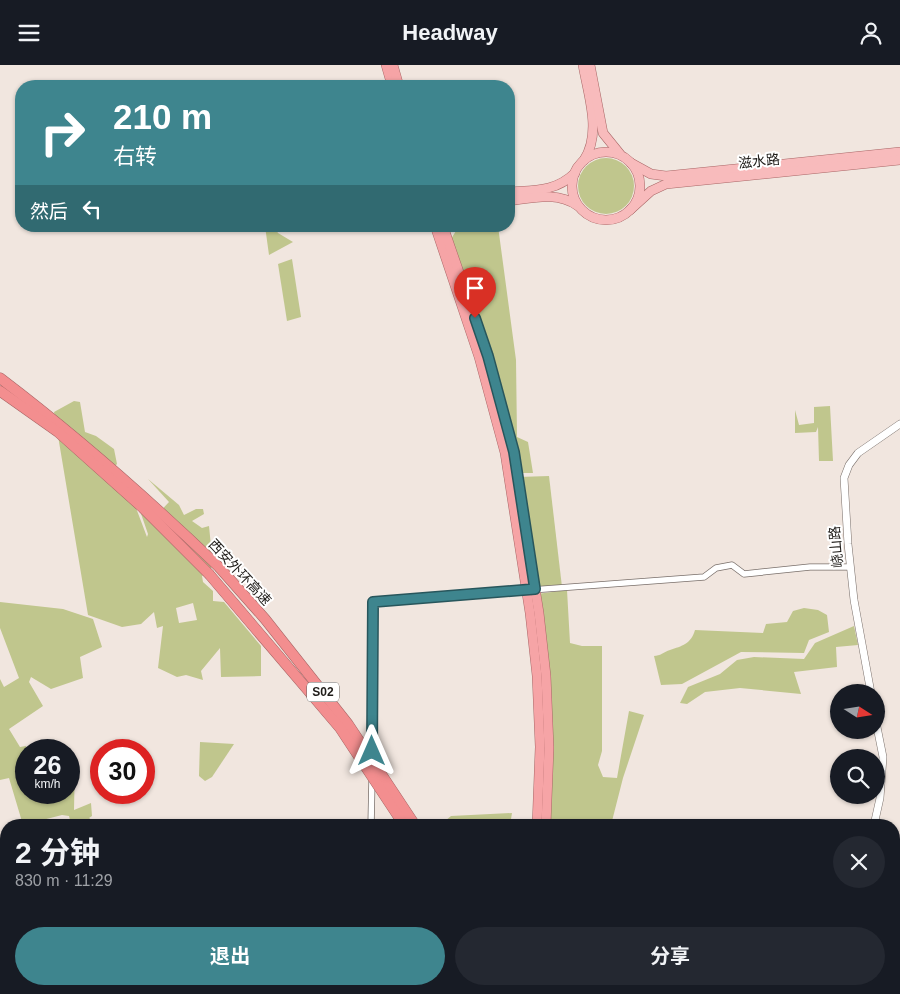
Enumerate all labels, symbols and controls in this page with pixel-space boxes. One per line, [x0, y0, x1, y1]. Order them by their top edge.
icon: menu [15, 19, 43, 47]
icon: person [857, 19, 885, 47]
text: Headway [402, 20, 498, 45]
text: 210 m [113, 97, 212, 136]
icon: right [30, 100, 95, 165]
text: 右转 [113, 144, 157, 169]
street label: 滋水路 [737, 151, 781, 171]
icon: left [78, 195, 106, 223]
text: 然后 [30, 201, 68, 222]
pin [454, 267, 496, 318]
icon: arrive [461, 274, 489, 302]
street label: 峣山路 [826, 525, 846, 569]
street label: 西安外环高速 [206, 536, 274, 608]
road number: S02 [307, 683, 339, 701]
north arrow [830, 684, 885, 739]
map controls [830, 684, 885, 804]
position arrow [345, 724, 397, 776]
speed limit sign: 30 [90, 739, 155, 804]
button: search [830, 749, 885, 804]
text: 26 [34, 751, 61, 779]
text: km/h [34, 777, 61, 791]
text: 2 分钟 [15, 836, 100, 869]
button: close [833, 836, 885, 888]
text: 830 m · 11:29 [15, 872, 113, 889]
button: 退出 [15, 927, 445, 985]
button: 分享 [455, 927, 885, 985]

